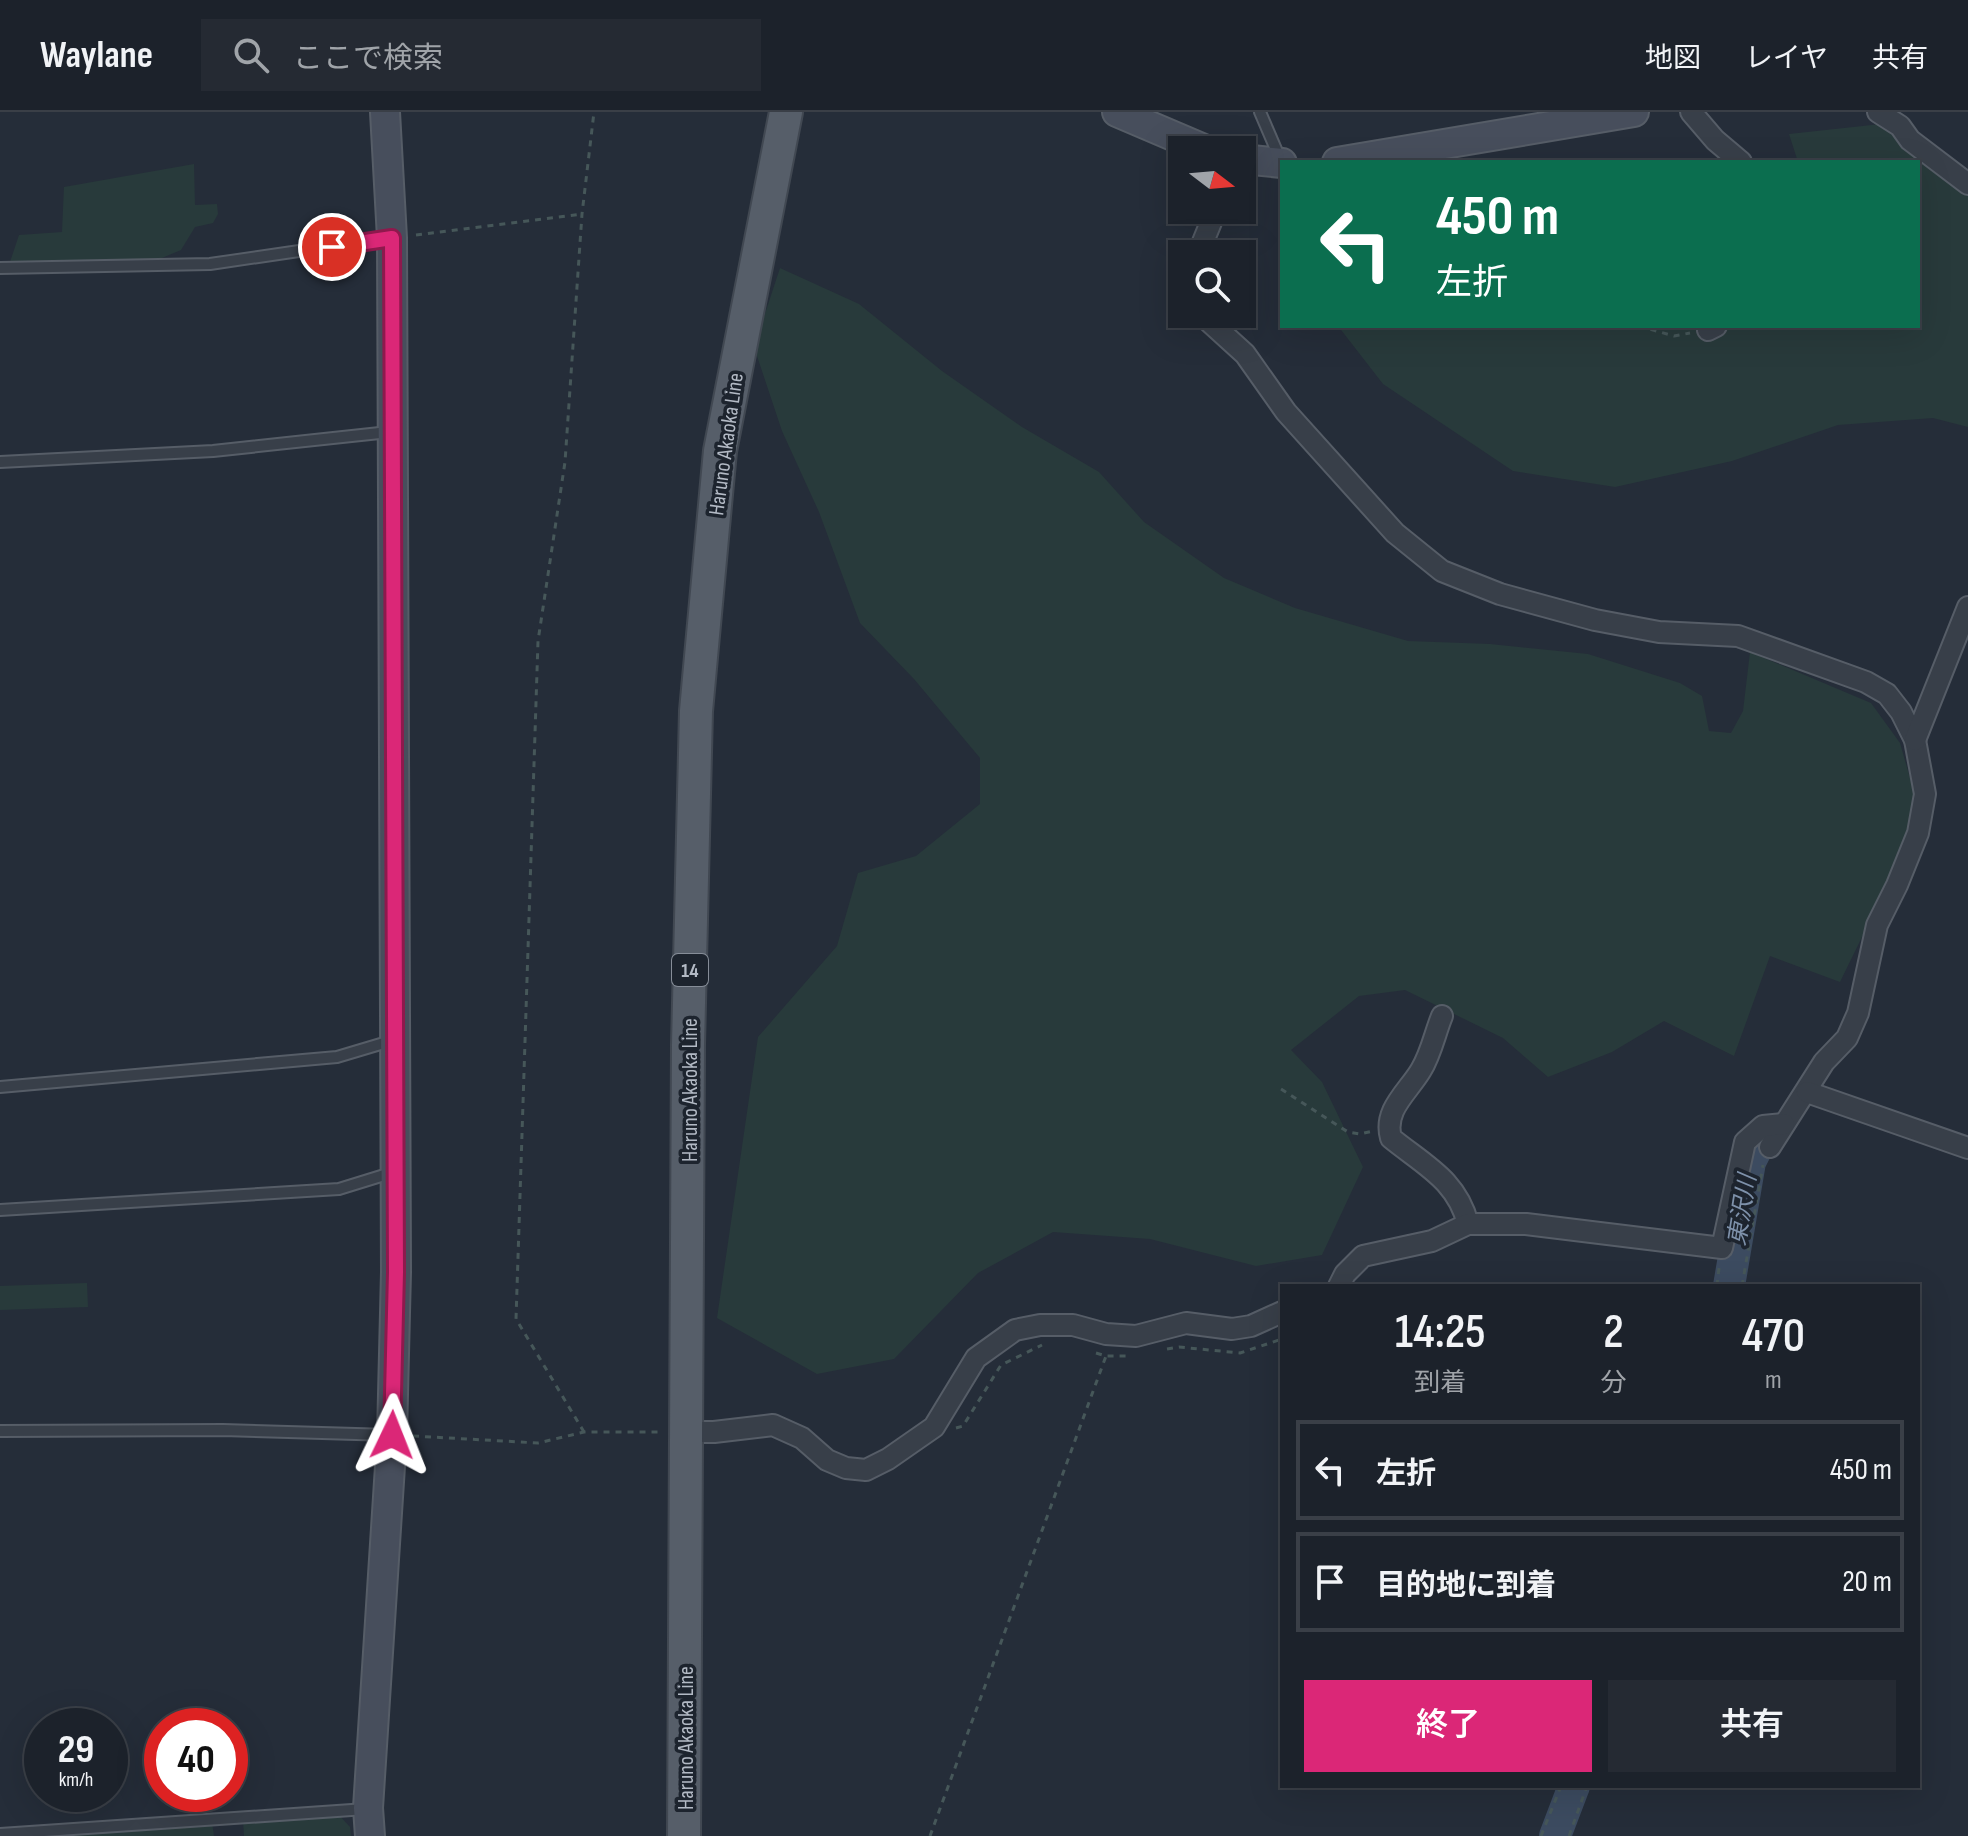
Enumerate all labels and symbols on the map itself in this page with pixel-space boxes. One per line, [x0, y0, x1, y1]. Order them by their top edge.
north arrow [1168, 136, 1256, 224]
pin [298, 213, 366, 281]
street label: Haruno Akaoka Line [703, 371, 750, 517]
road number: 14 [672, 954, 708, 986]
street label: Haruno Akaoka Line [677, 1018, 704, 1162]
water label: 東沢川 [1723, 1169, 1763, 1248]
position arrow [350, 1393, 434, 1477]
street label: Haruno Akaoka Line [673, 1666, 700, 1810]
speed limit sign: 40 [144, 1708, 248, 1812]

